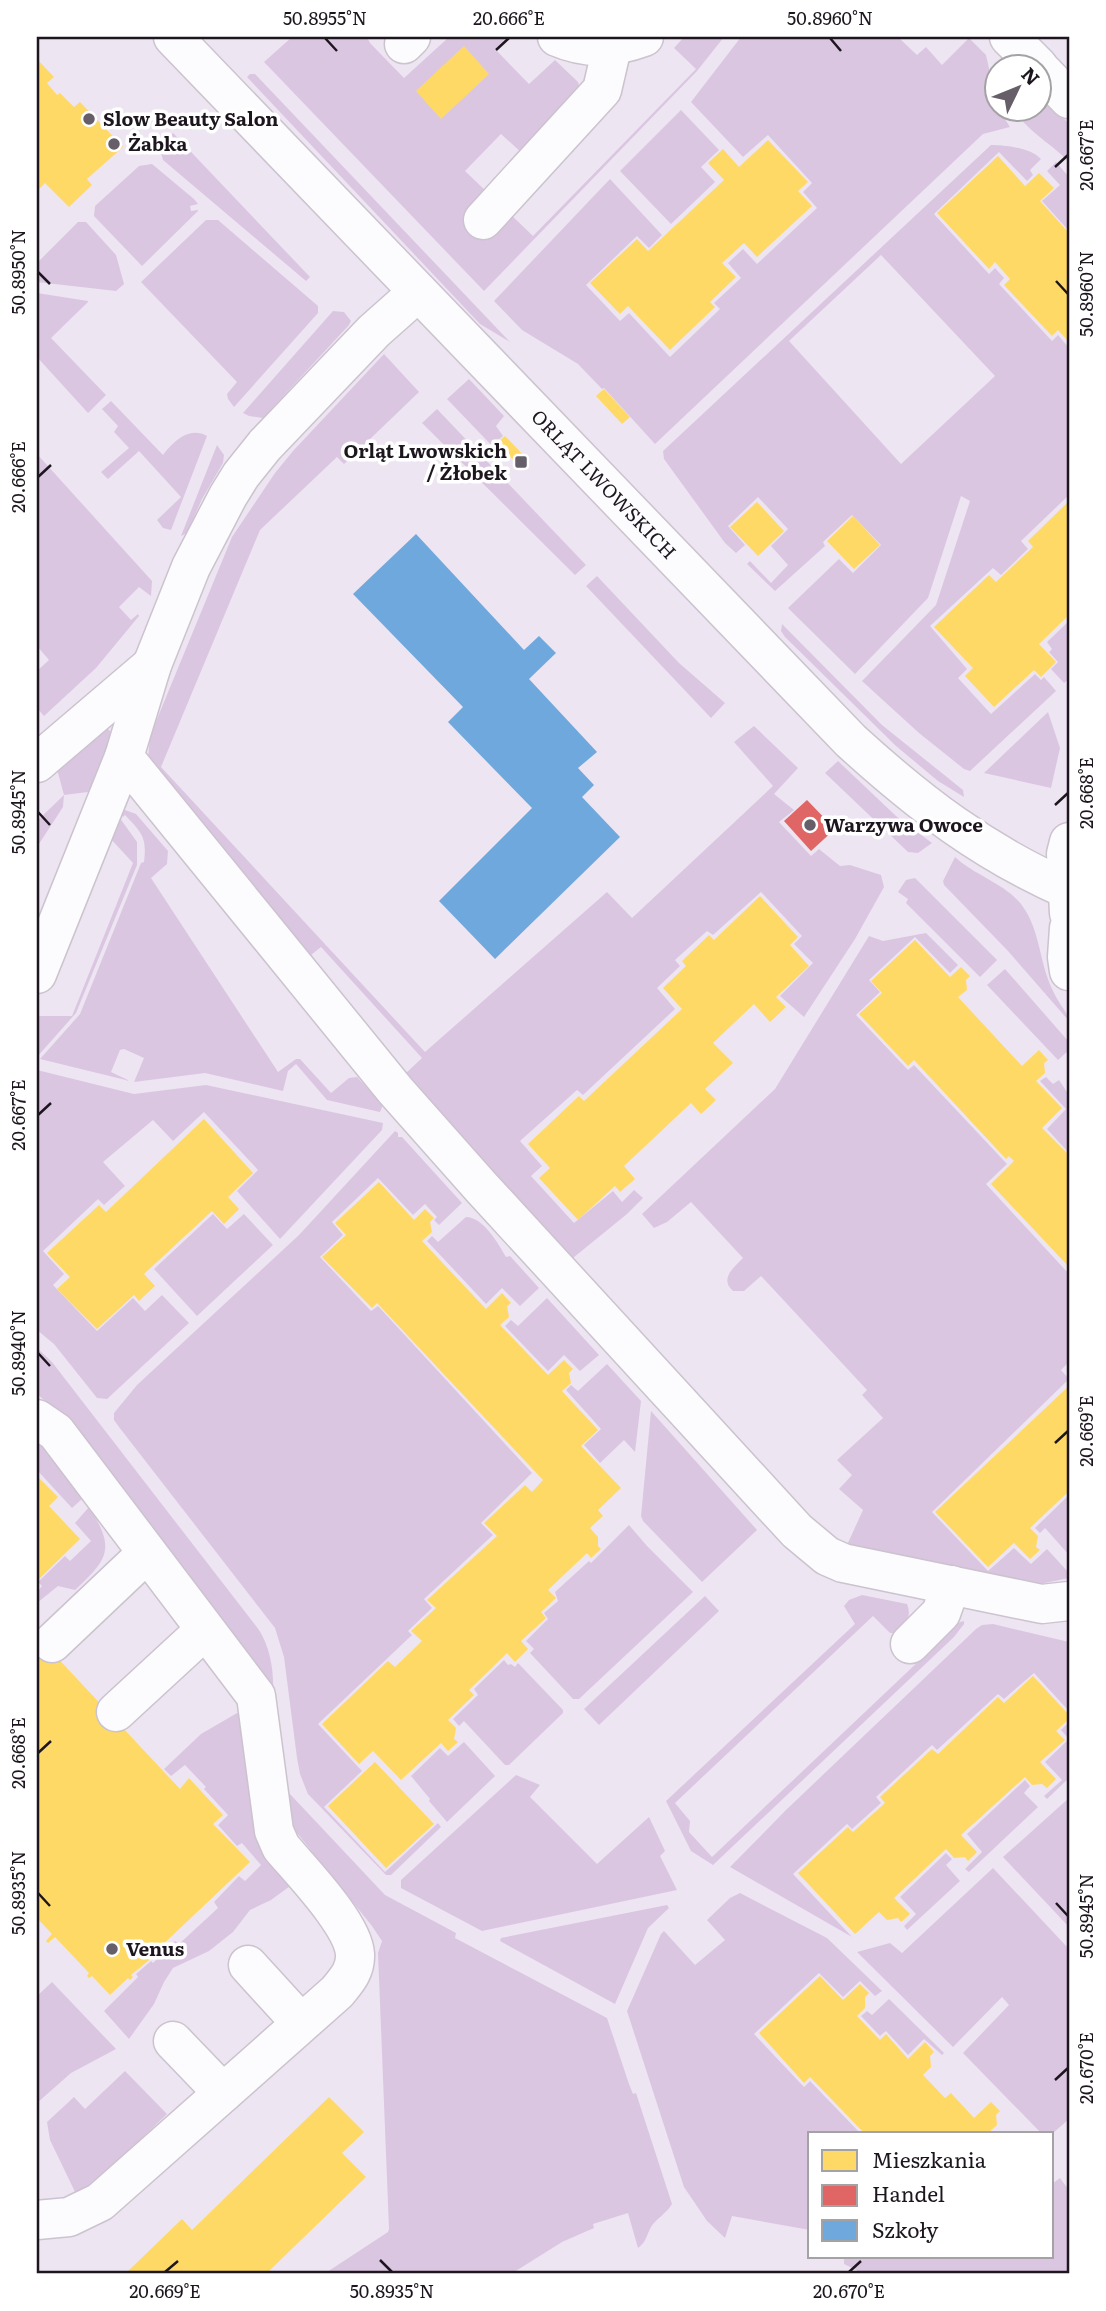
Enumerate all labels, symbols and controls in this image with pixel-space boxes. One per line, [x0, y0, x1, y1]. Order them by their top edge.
text: 50.8955°N [283, 4, 367, 31]
text: 20.666°E [473, 4, 545, 31]
text: 50.8960°N [787, 4, 873, 31]
north arrow [984, 52, 1054, 122]
text: N [1015, 60, 1047, 91]
place label: Slow Beauty Salon [103, 104, 279, 132]
marker: Slow Beauty Salon [81, 111, 97, 127]
text: 20.667°E [1072, 119, 1099, 191]
place label: Żabka [128, 129, 188, 157]
marker: Żabka [106, 136, 122, 152]
text: 50.8950°N [4, 229, 31, 315]
text: 50.8960°N [1072, 251, 1099, 337]
street label: ORLĄT LWOWSKICH [526, 403, 683, 565]
place label: Orląt Lwowskich / Żłobek [344, 436, 507, 486]
text: 20.666°E [4, 441, 31, 513]
marker: Orląt Lwowskich / Żłobek [513, 454, 529, 470]
text: 20.668°E [1072, 757, 1099, 829]
text: 50.8945°N [4, 770, 31, 854]
place label: Warzywa Owoce [824, 810, 983, 838]
marker: Warzywa Owoce [802, 817, 818, 833]
text: 20.667°E [4, 1079, 31, 1151]
text: 50.8940°N [4, 1310, 31, 1396]
text: 20.669°E [1072, 1395, 1099, 1467]
text: 20.668°E [4, 1717, 31, 1789]
text: 50.8935°N [4, 1851, 31, 1935]
text: 50.8945°N [1072, 1874, 1099, 1958]
place label: Venus [126, 1934, 184, 1962]
marker: Venus [104, 1941, 120, 1957]
text: 20.670°E [1072, 2032, 1099, 2104]
legend [808, 2132, 1054, 2258]
text: Mieszkania [872, 2143, 987, 2174]
text: Handel [872, 2177, 945, 2208]
text: Szkoły [872, 2213, 939, 2244]
text: 20.669°E [129, 2277, 201, 2304]
text: 50.8935°N [350, 2277, 434, 2304]
text: 20.670°E [813, 2277, 885, 2304]

